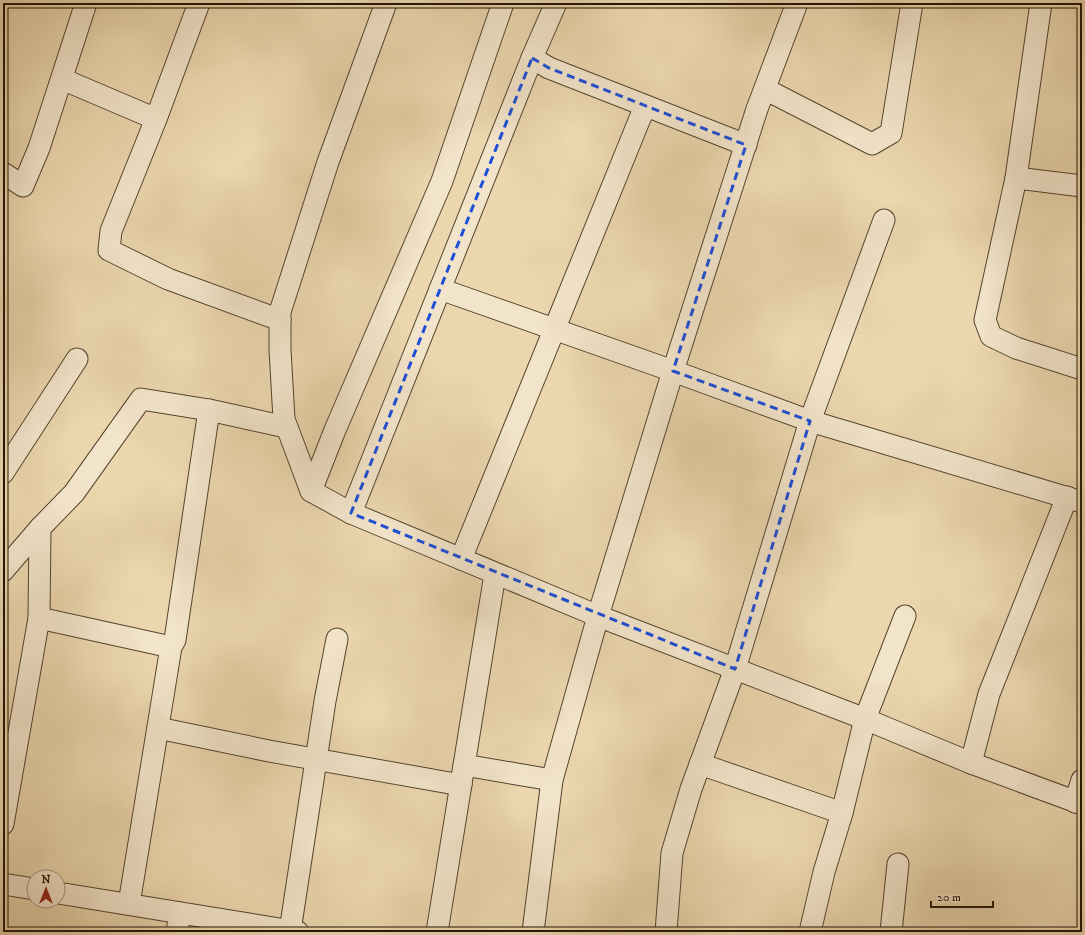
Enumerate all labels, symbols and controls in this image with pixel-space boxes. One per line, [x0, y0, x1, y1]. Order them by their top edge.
north arrow [26, 869, 66, 909]
text: N [41, 873, 51, 887]
scale bar [931, 883, 993, 909]
text: 20 m [937, 890, 961, 905]

